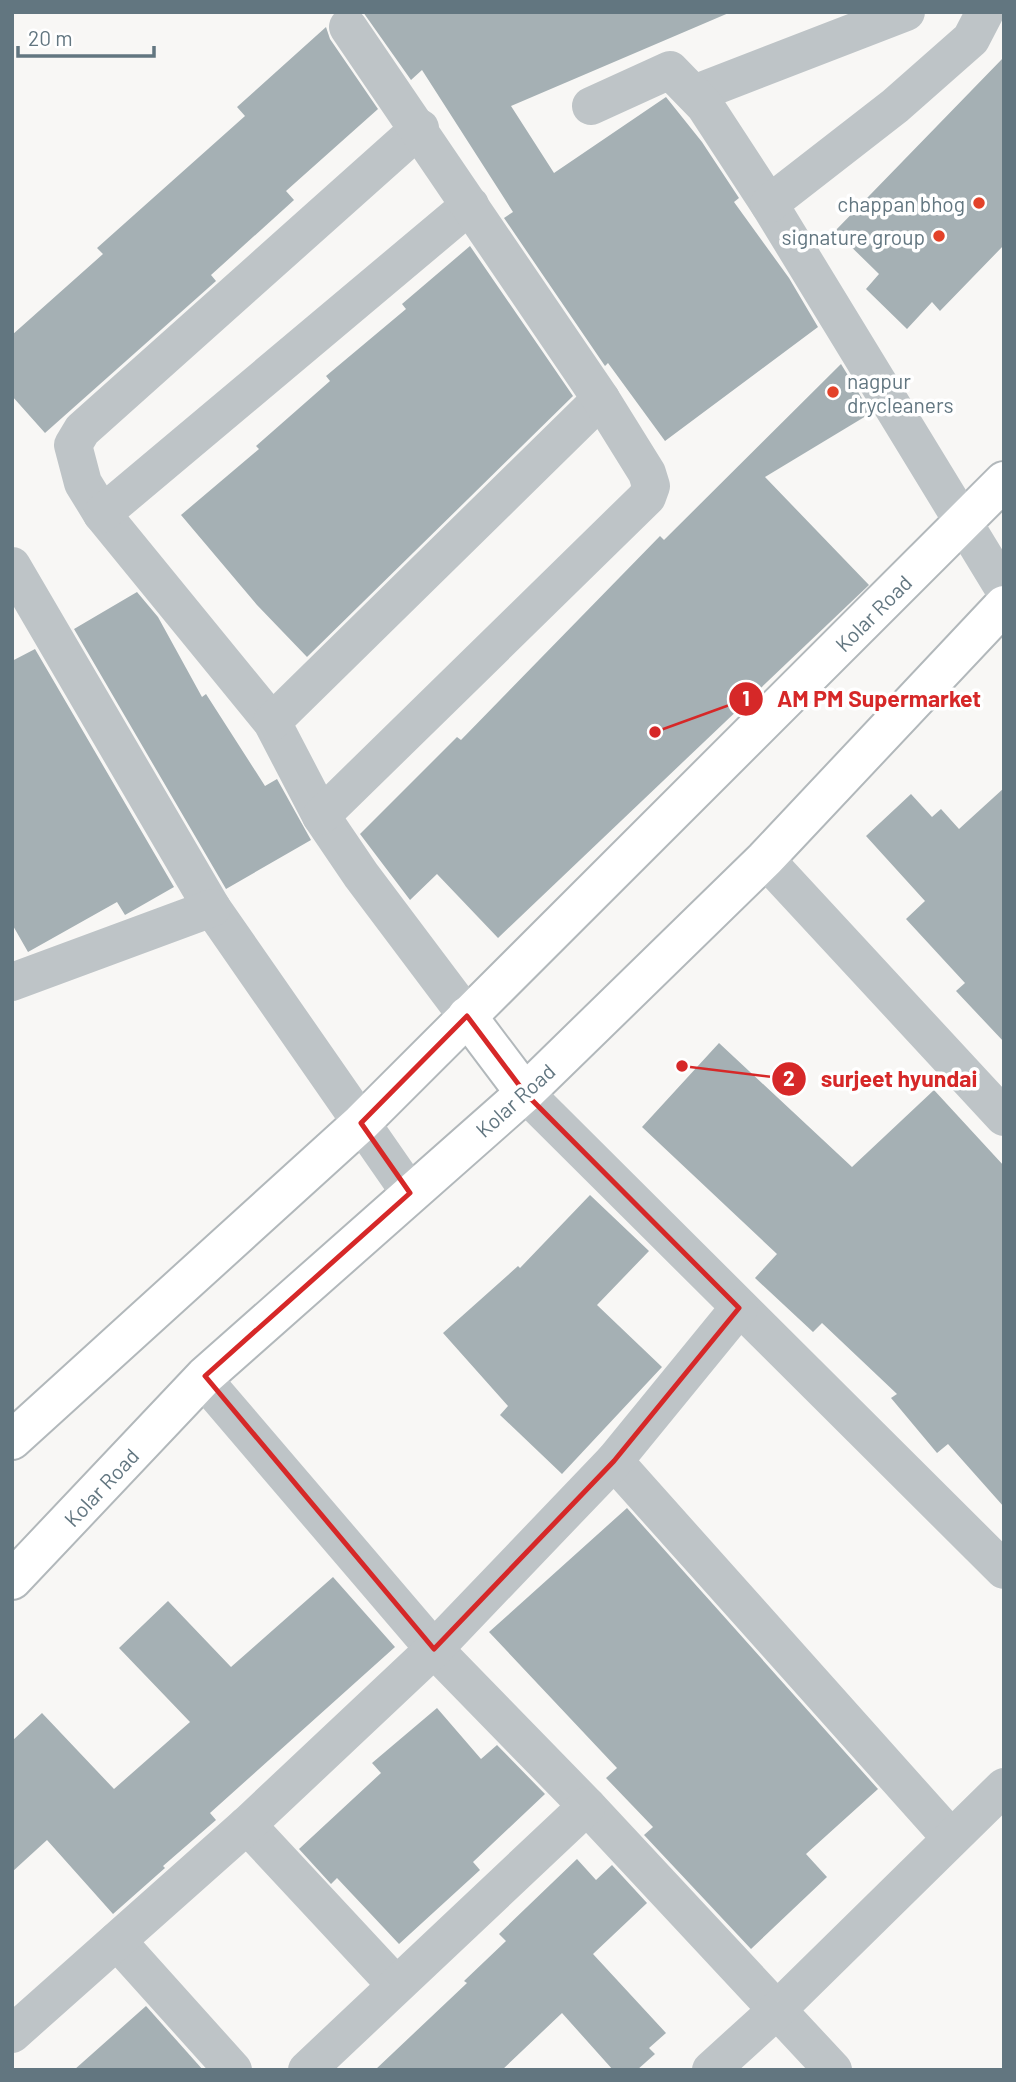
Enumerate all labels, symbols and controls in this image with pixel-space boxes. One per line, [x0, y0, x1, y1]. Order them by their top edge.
scale bar [18, 14, 154, 58]
text: 20 m [28, 25, 73, 50]
place label: chappan bhog [837, 191, 965, 216]
marker: chappan bhog [971, 195, 987, 211]
place label: signature group [781, 224, 925, 249]
marker: signature group [931, 228, 947, 244]
place label: nagpur drycleaners [847, 368, 954, 417]
marker: nagpur drycleaners [825, 384, 841, 400]
street label: Kolar Road [830, 570, 916, 656]
callout: AM PM Supermarket [728, 677, 995, 721]
text: AM PM Supermarket [777, 684, 981, 712]
text: 1 [742, 685, 750, 710]
callout: surjeet hyundai [771, 1057, 991, 1101]
street label: Kolar Road [470, 1058, 560, 1142]
text: surjeet hyundai [821, 1064, 977, 1092]
text: 2 [783, 1065, 795, 1090]
street label: Kolar Road [59, 1443, 143, 1531]

